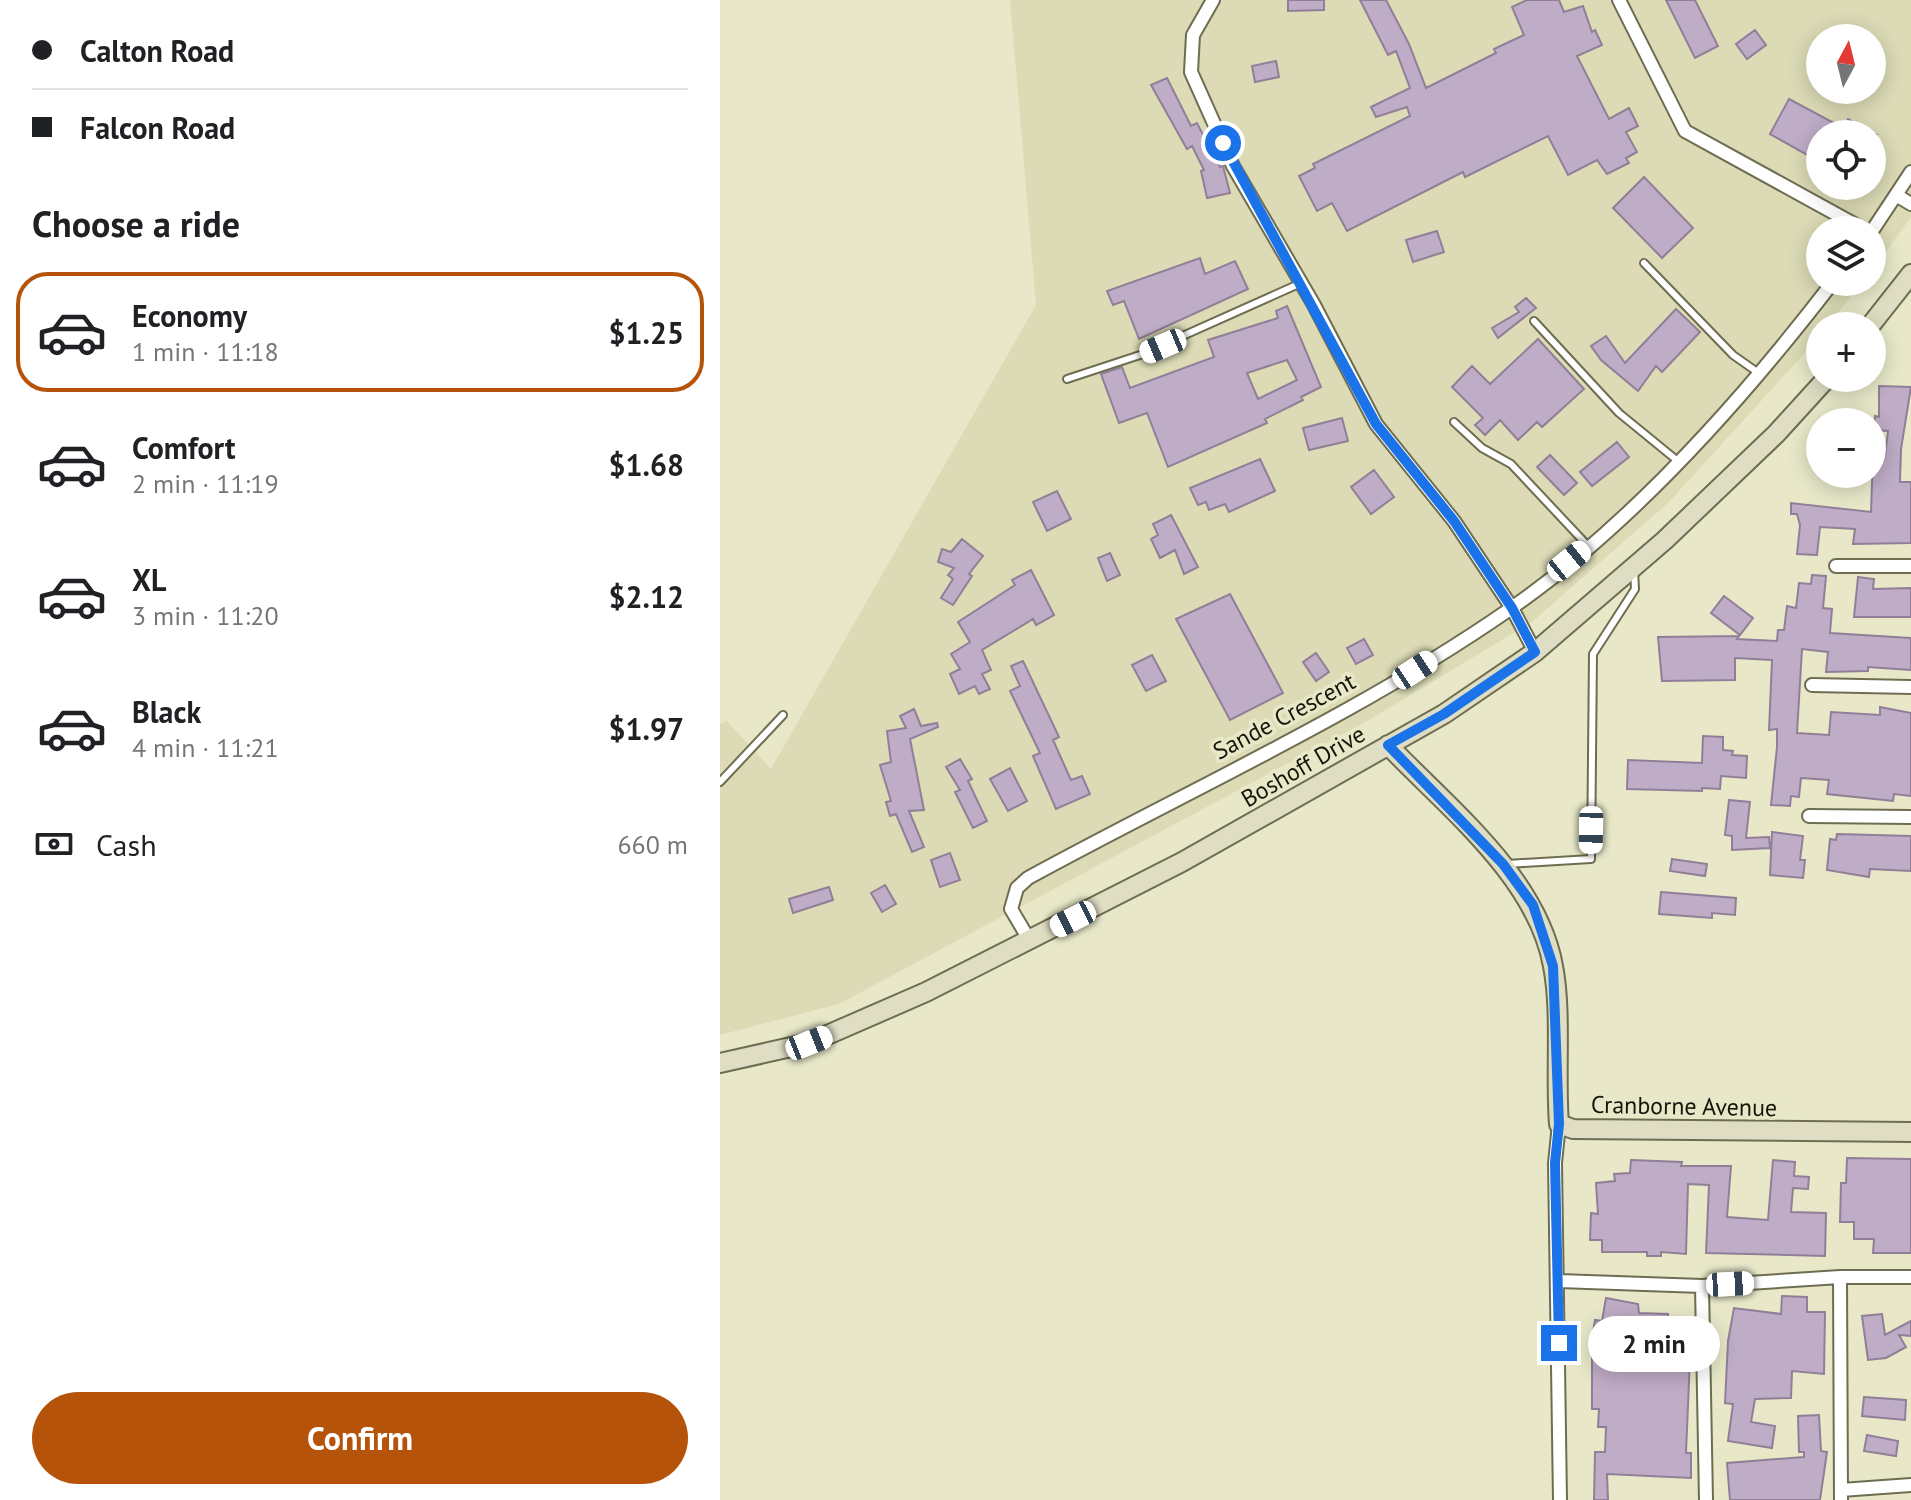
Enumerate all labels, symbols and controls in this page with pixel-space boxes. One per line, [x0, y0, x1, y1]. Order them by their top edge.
north arrow [1806, 24, 1886, 104]
map controls [1806, 24, 1886, 488]
text: Calton Road [80, 31, 234, 70]
text: Falcon Road [80, 108, 235, 147]
button: locate [1806, 120, 1886, 200]
route start [1205, 125, 1241, 161]
text: Choose a ride [32, 200, 240, 247]
button: layers [1806, 216, 1886, 296]
icon: car [36, 296, 108, 368]
text: Economy [132, 296, 247, 335]
button: + [1806, 312, 1886, 392]
text: $1.25 [609, 313, 684, 352]
car [1136, 326, 1190, 366]
text: 1 min · 11:18 [132, 335, 279, 368]
button: − [1806, 408, 1886, 488]
icon: car [36, 428, 108, 500]
text: Comfort [132, 428, 235, 467]
text: $1.68 [609, 445, 684, 484]
text: 2 min · 11:19 [132, 467, 279, 500]
car [1543, 537, 1595, 585]
icon: car [36, 560, 108, 632]
text: XL [132, 560, 166, 599]
text: $2.12 [609, 577, 684, 616]
text: 3 min · 11:20 [132, 599, 279, 632]
car [1388, 647, 1442, 693]
street label: Sande Crescent [1208, 666, 1360, 766]
icon: car [36, 692, 108, 764]
text: Black [132, 692, 201, 731]
text: $1.97 [609, 709, 684, 748]
street label: Boshoff Drive [1235, 718, 1371, 814]
text: 4 min · 11:21 [132, 731, 279, 764]
car [1579, 806, 1603, 854]
icon: cash [32, 822, 76, 866]
text: Cash [96, 825, 157, 864]
text: 660 m [617, 828, 688, 861]
car [1046, 897, 1100, 941]
car [782, 1023, 836, 1063]
street label: Cranborne Avenue [1591, 1089, 1777, 1123]
car [1705, 1271, 1755, 1297]
callout: 2 min [1587, 1315, 1719, 1371]
route end [1541, 1325, 1577, 1361]
text: 2 min [1622, 1327, 1686, 1360]
button: Confirm [32, 1392, 688, 1484]

